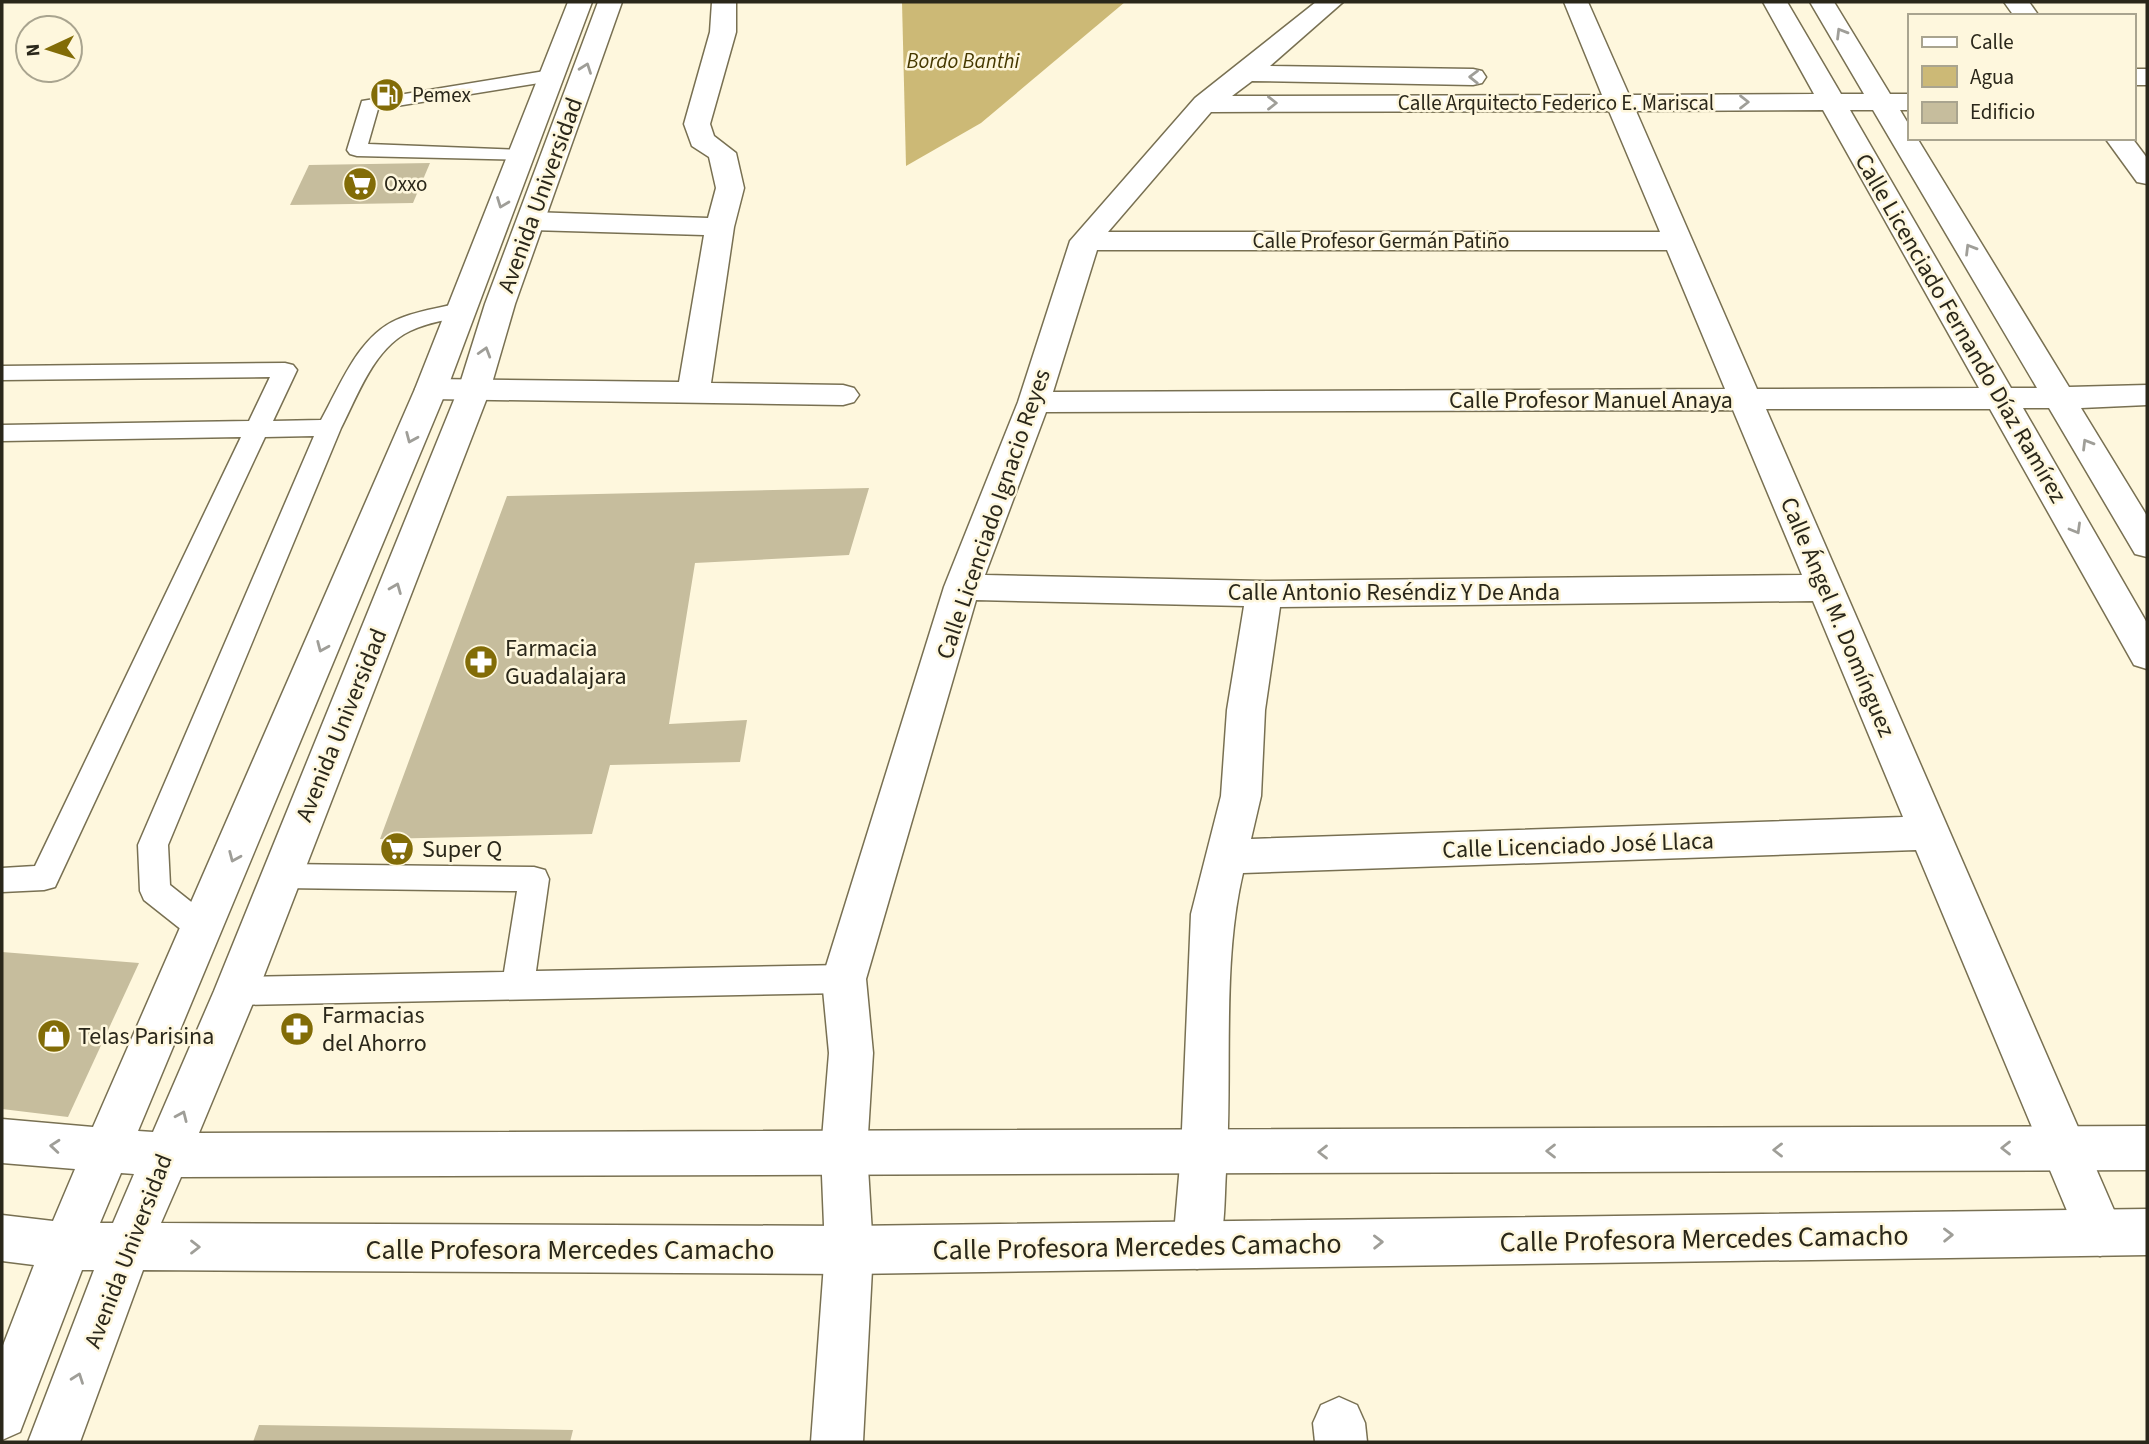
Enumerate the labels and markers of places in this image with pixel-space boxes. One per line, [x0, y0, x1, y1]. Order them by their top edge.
fuel station icon: Pemex [368, 76, 406, 114]
place label: Pemex [412, 80, 471, 110]
supermarket icon: Oxxo [341, 165, 379, 203]
place label: Oxxo [384, 169, 427, 199]
place label: Farmacia Guadalajara [505, 631, 626, 694]
pharmacy icon: Farmacia Guadalajara [462, 643, 500, 681]
supermarket icon: Super Q [378, 830, 416, 868]
place label: Super Q [422, 832, 502, 867]
place label: Farmacias del Ahorro [322, 998, 427, 1061]
pharmacy icon: Farmacias del Ahorro [278, 1010, 316, 1048]
shop icon: Telas Parisina [35, 1017, 73, 1055]
place label: Telas Parisina [78, 1019, 214, 1054]

